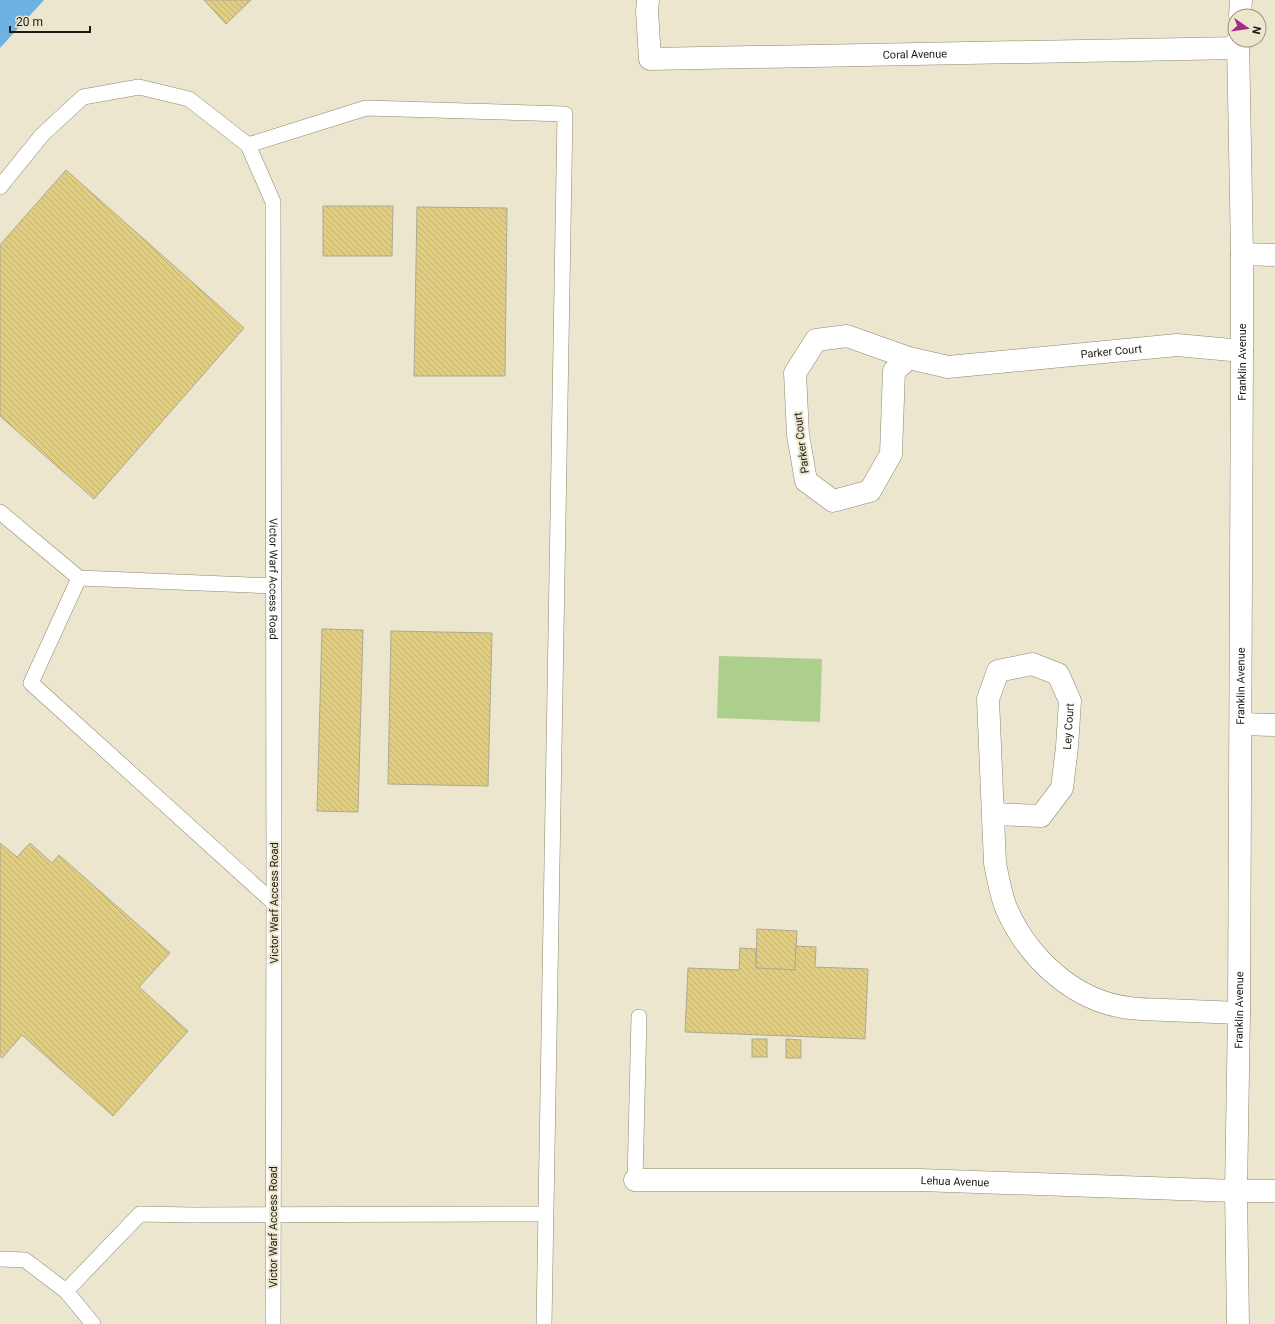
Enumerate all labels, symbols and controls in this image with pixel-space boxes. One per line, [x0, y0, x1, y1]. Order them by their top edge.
scale bar [10, 8, 90, 34]
north arrow [1227, 8, 1267, 48]
text: 20 m [16, 15, 43, 29]
text: N [1249, 25, 1263, 36]
street label: Coral Avenue [883, 47, 947, 62]
street label: Franklin Avenue [1236, 323, 1249, 401]
street label: Parker Court [1080, 342, 1143, 361]
street label: Parker Court [791, 411, 812, 474]
street label: Victor Warf Access Road [266, 518, 280, 640]
street label: Franklin Avenue [1234, 647, 1248, 725]
street label: Ley Court [1061, 702, 1077, 750]
street label: Victor Warf Access Road [268, 842, 281, 964]
street label: Franklin Avenue [1232, 971, 1246, 1049]
street label: Victor Warf Access Road [267, 1166, 280, 1288]
street label: Lehua Avenue [920, 1174, 990, 1189]

